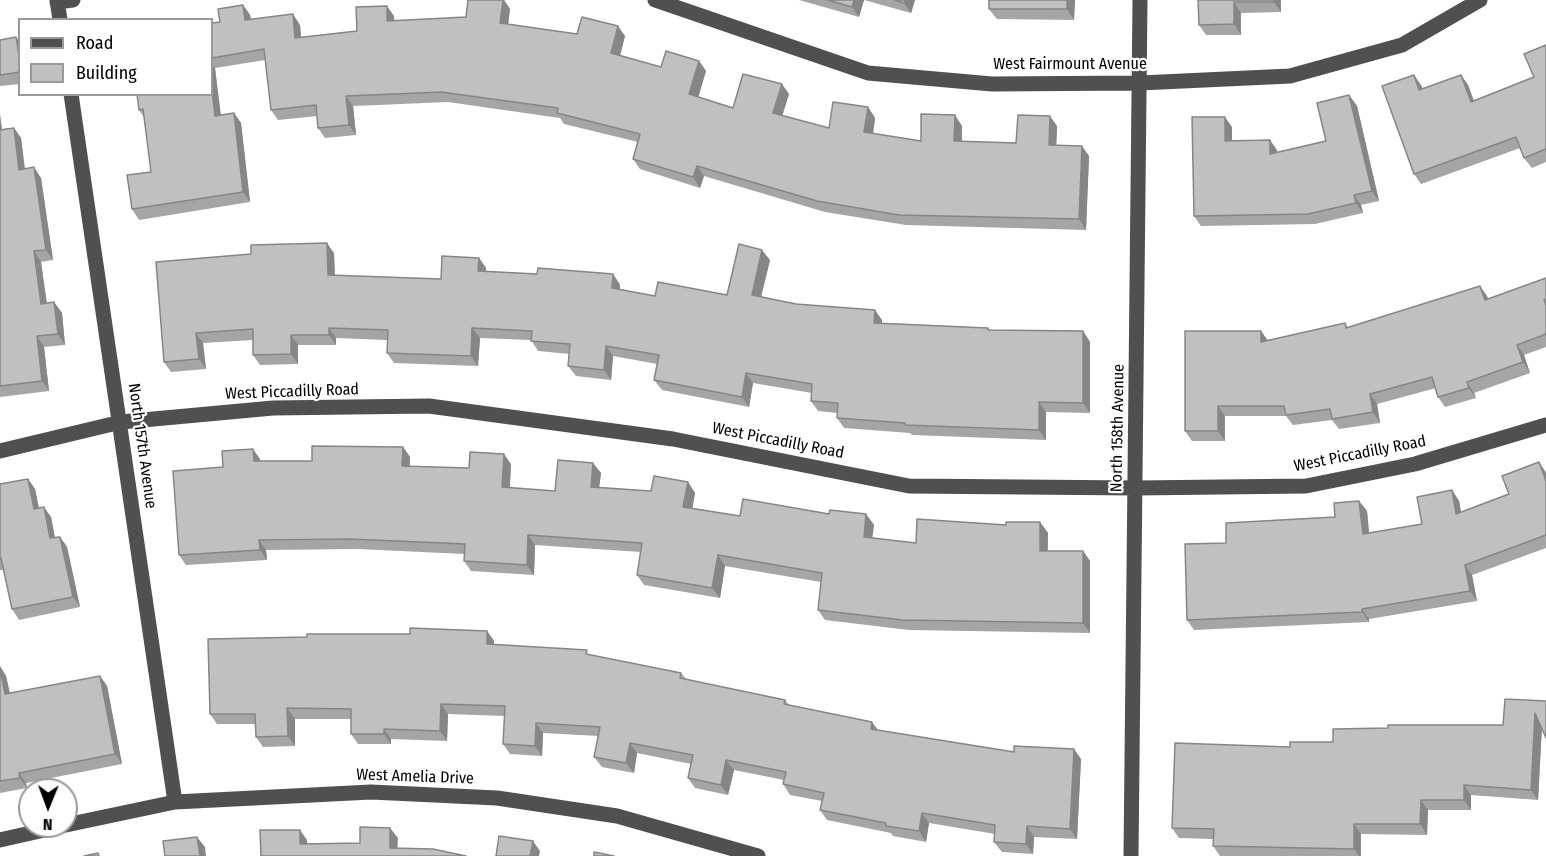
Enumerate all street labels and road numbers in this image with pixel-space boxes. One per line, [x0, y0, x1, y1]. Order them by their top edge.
street label: West Fairmount Avenue [993, 55, 1147, 75]
street label: North 158th Avenue [1107, 364, 1129, 492]
street label: West Piccadilly Road [225, 380, 359, 404]
street label: North 157th Avenue [124, 382, 160, 510]
street label: West Piccadilly Road [710, 419, 846, 463]
street label: West Piccadilly Road [1292, 432, 1428, 476]
street label: West Amelia Drive [356, 765, 474, 789]

